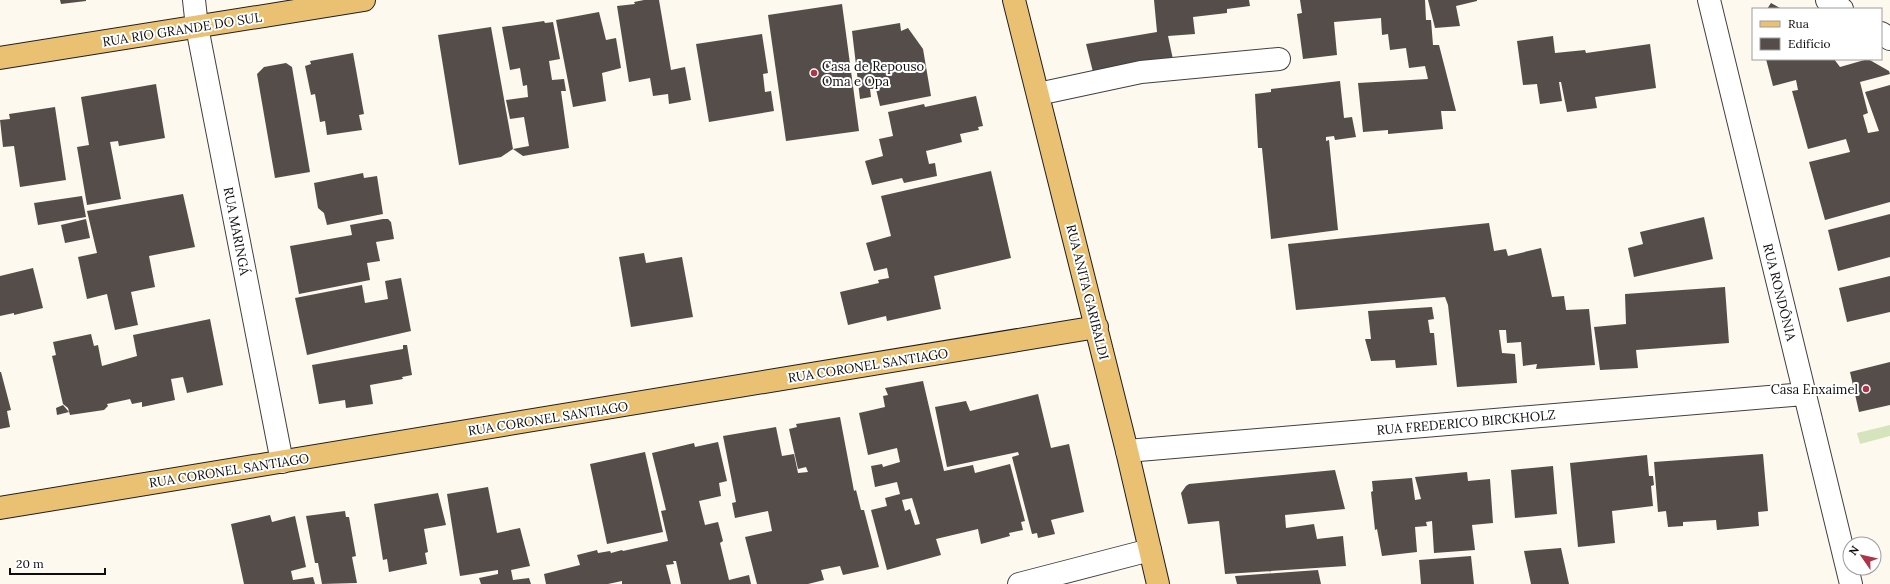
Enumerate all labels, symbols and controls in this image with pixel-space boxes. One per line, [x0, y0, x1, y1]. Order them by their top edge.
street label: RUA RIO GRANDE DO SUL [101, 8, 263, 50]
legend [1752, 8, 1882, 60]
text: Rua [1788, 16, 1809, 31]
text: Edifício [1788, 36, 1831, 51]
place label: Casa de Repouso Oma e Opa [822, 58, 924, 90]
marker: Casa de Repouso Oma e Opa [809, 68, 819, 78]
street label: RUA MARINGÁ [220, 186, 254, 278]
street label: RUA ANITA GARIBALDI [1062, 223, 1113, 362]
street label: RUA RONDÔNIA [1759, 242, 1800, 343]
street label: RUA CORONEL SANTIAGO [787, 344, 949, 387]
place label: Casa Enxaimel [1771, 381, 1858, 398]
marker: Casa Enxaimel [1861, 384, 1871, 394]
street label: RUA CORONEL SANTIAGO [467, 397, 629, 440]
street label: RUA FREDERICO BIRCKHOLZ [1376, 406, 1556, 439]
street label: RUA CORONEL SANTIAGO [148, 449, 310, 492]
north arrow [1842, 536, 1882, 576]
text: N [1846, 543, 1862, 558]
scale bar [10, 550, 105, 576]
text: 20 m [16, 556, 44, 571]

